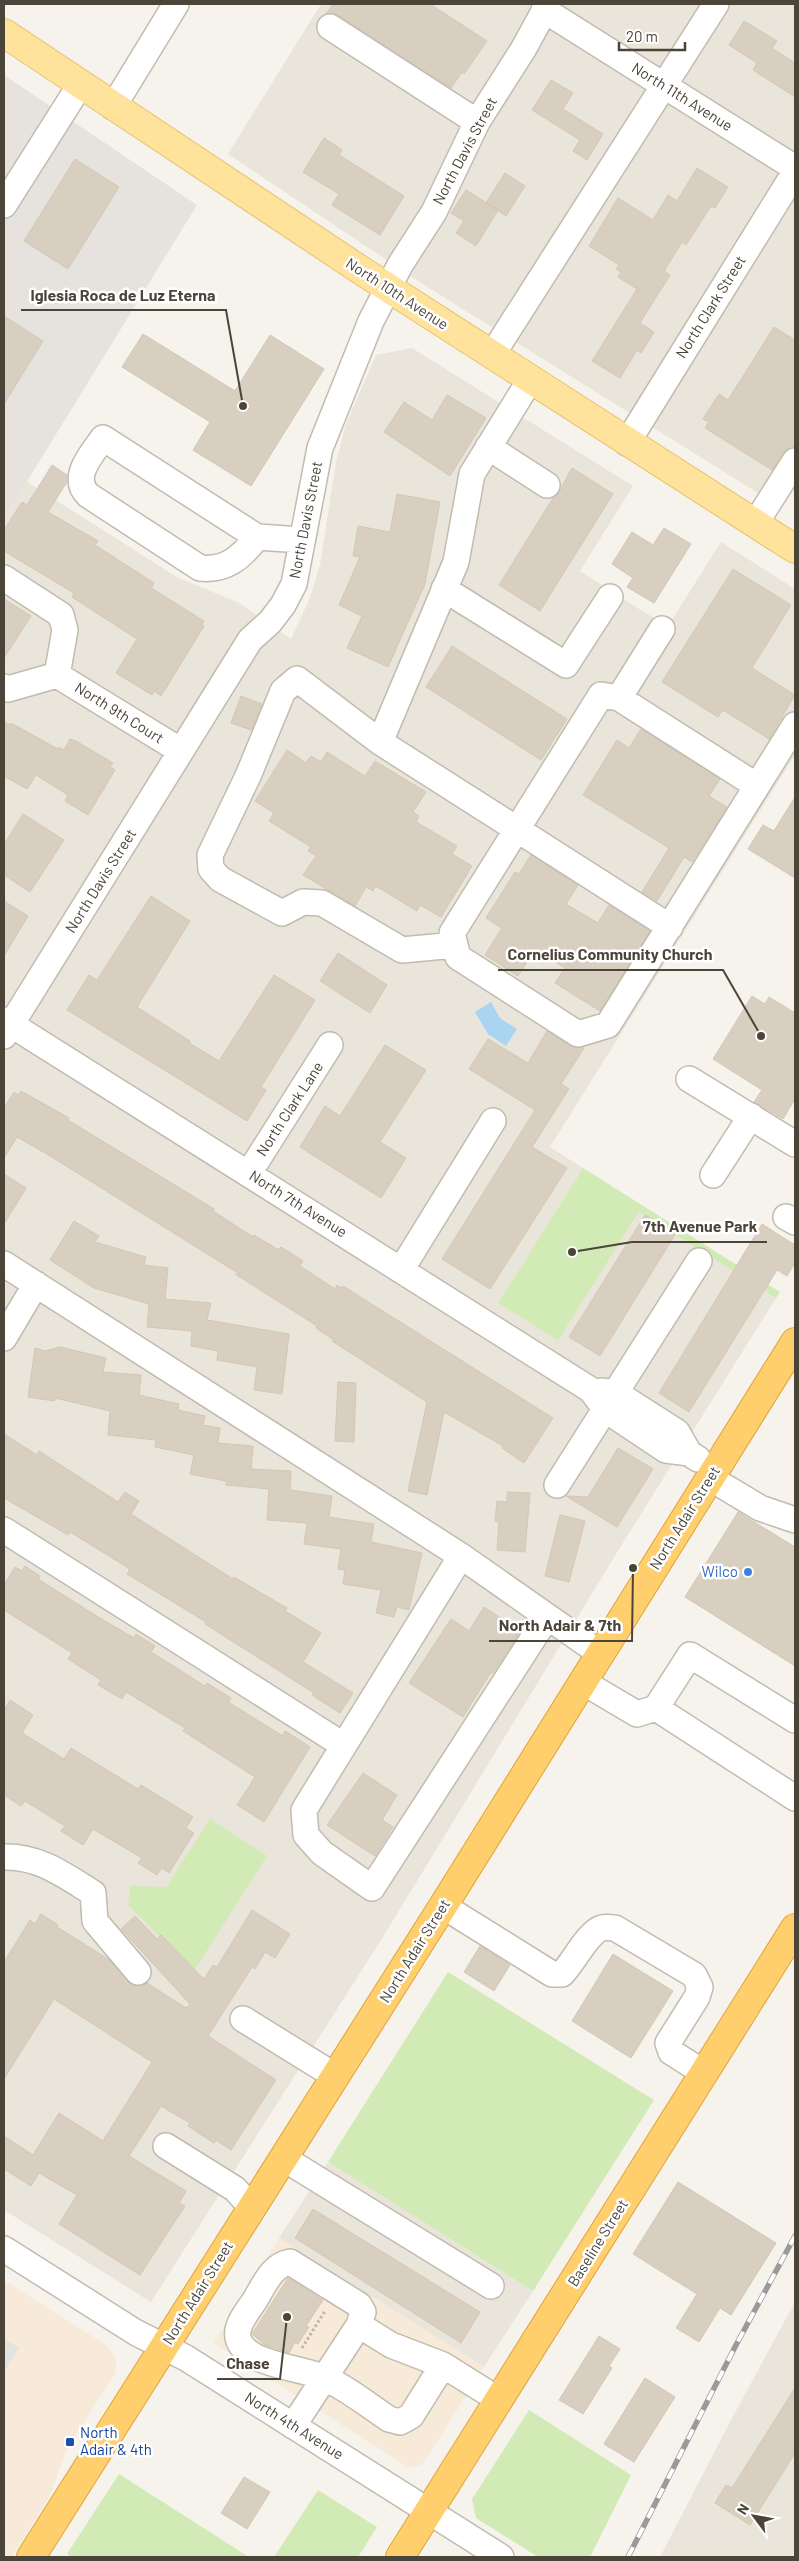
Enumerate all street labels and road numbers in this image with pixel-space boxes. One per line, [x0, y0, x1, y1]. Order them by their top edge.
street label: North 11th Avenue [629, 58, 736, 134]
street label: North Davis Street [428, 94, 500, 207]
street label: North Clark Street [671, 252, 749, 361]
street label: North 10th Avenue [343, 253, 452, 333]
street label: North Davis Street [285, 459, 325, 580]
street label: North 9th Court [72, 678, 167, 747]
street label: North Davis Street [61, 825, 139, 936]
street label: North Clark Lane [252, 1058, 326, 1159]
street label: North 7th Avenue [246, 1166, 351, 1240]
street label: North Adair Street [645, 1462, 723, 1572]
street label: North Adair Street [375, 1895, 453, 2005]
street label: Baseline Street [563, 2196, 631, 2289]
street label: North Adair Street [158, 2237, 236, 2347]
street label: North 4th Avenue [242, 2388, 347, 2463]

